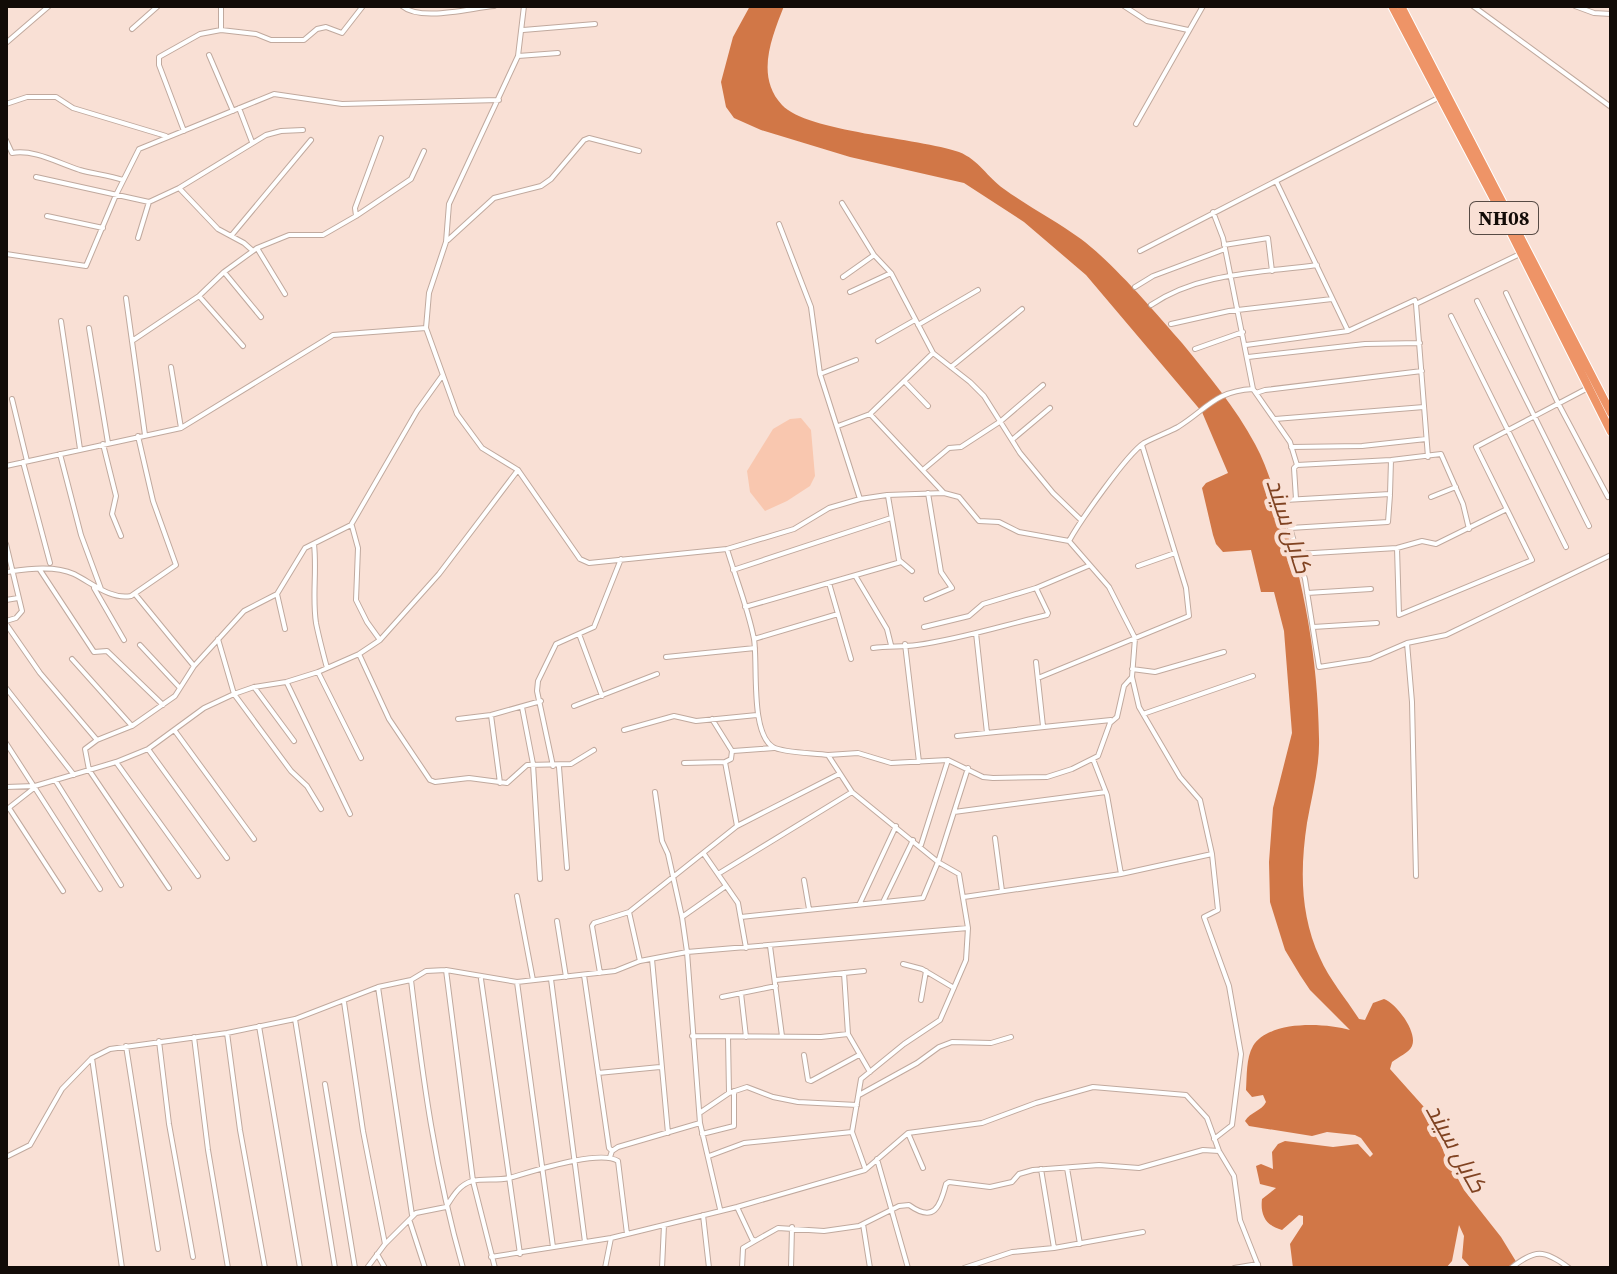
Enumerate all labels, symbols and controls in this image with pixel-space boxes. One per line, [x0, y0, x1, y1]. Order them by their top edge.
road number: NH08 [1470, 202, 1538, 234]
water label: کابل سيند [1259, 474, 1320, 577]
water label: کابل سيند [1418, 1097, 1495, 1198]

